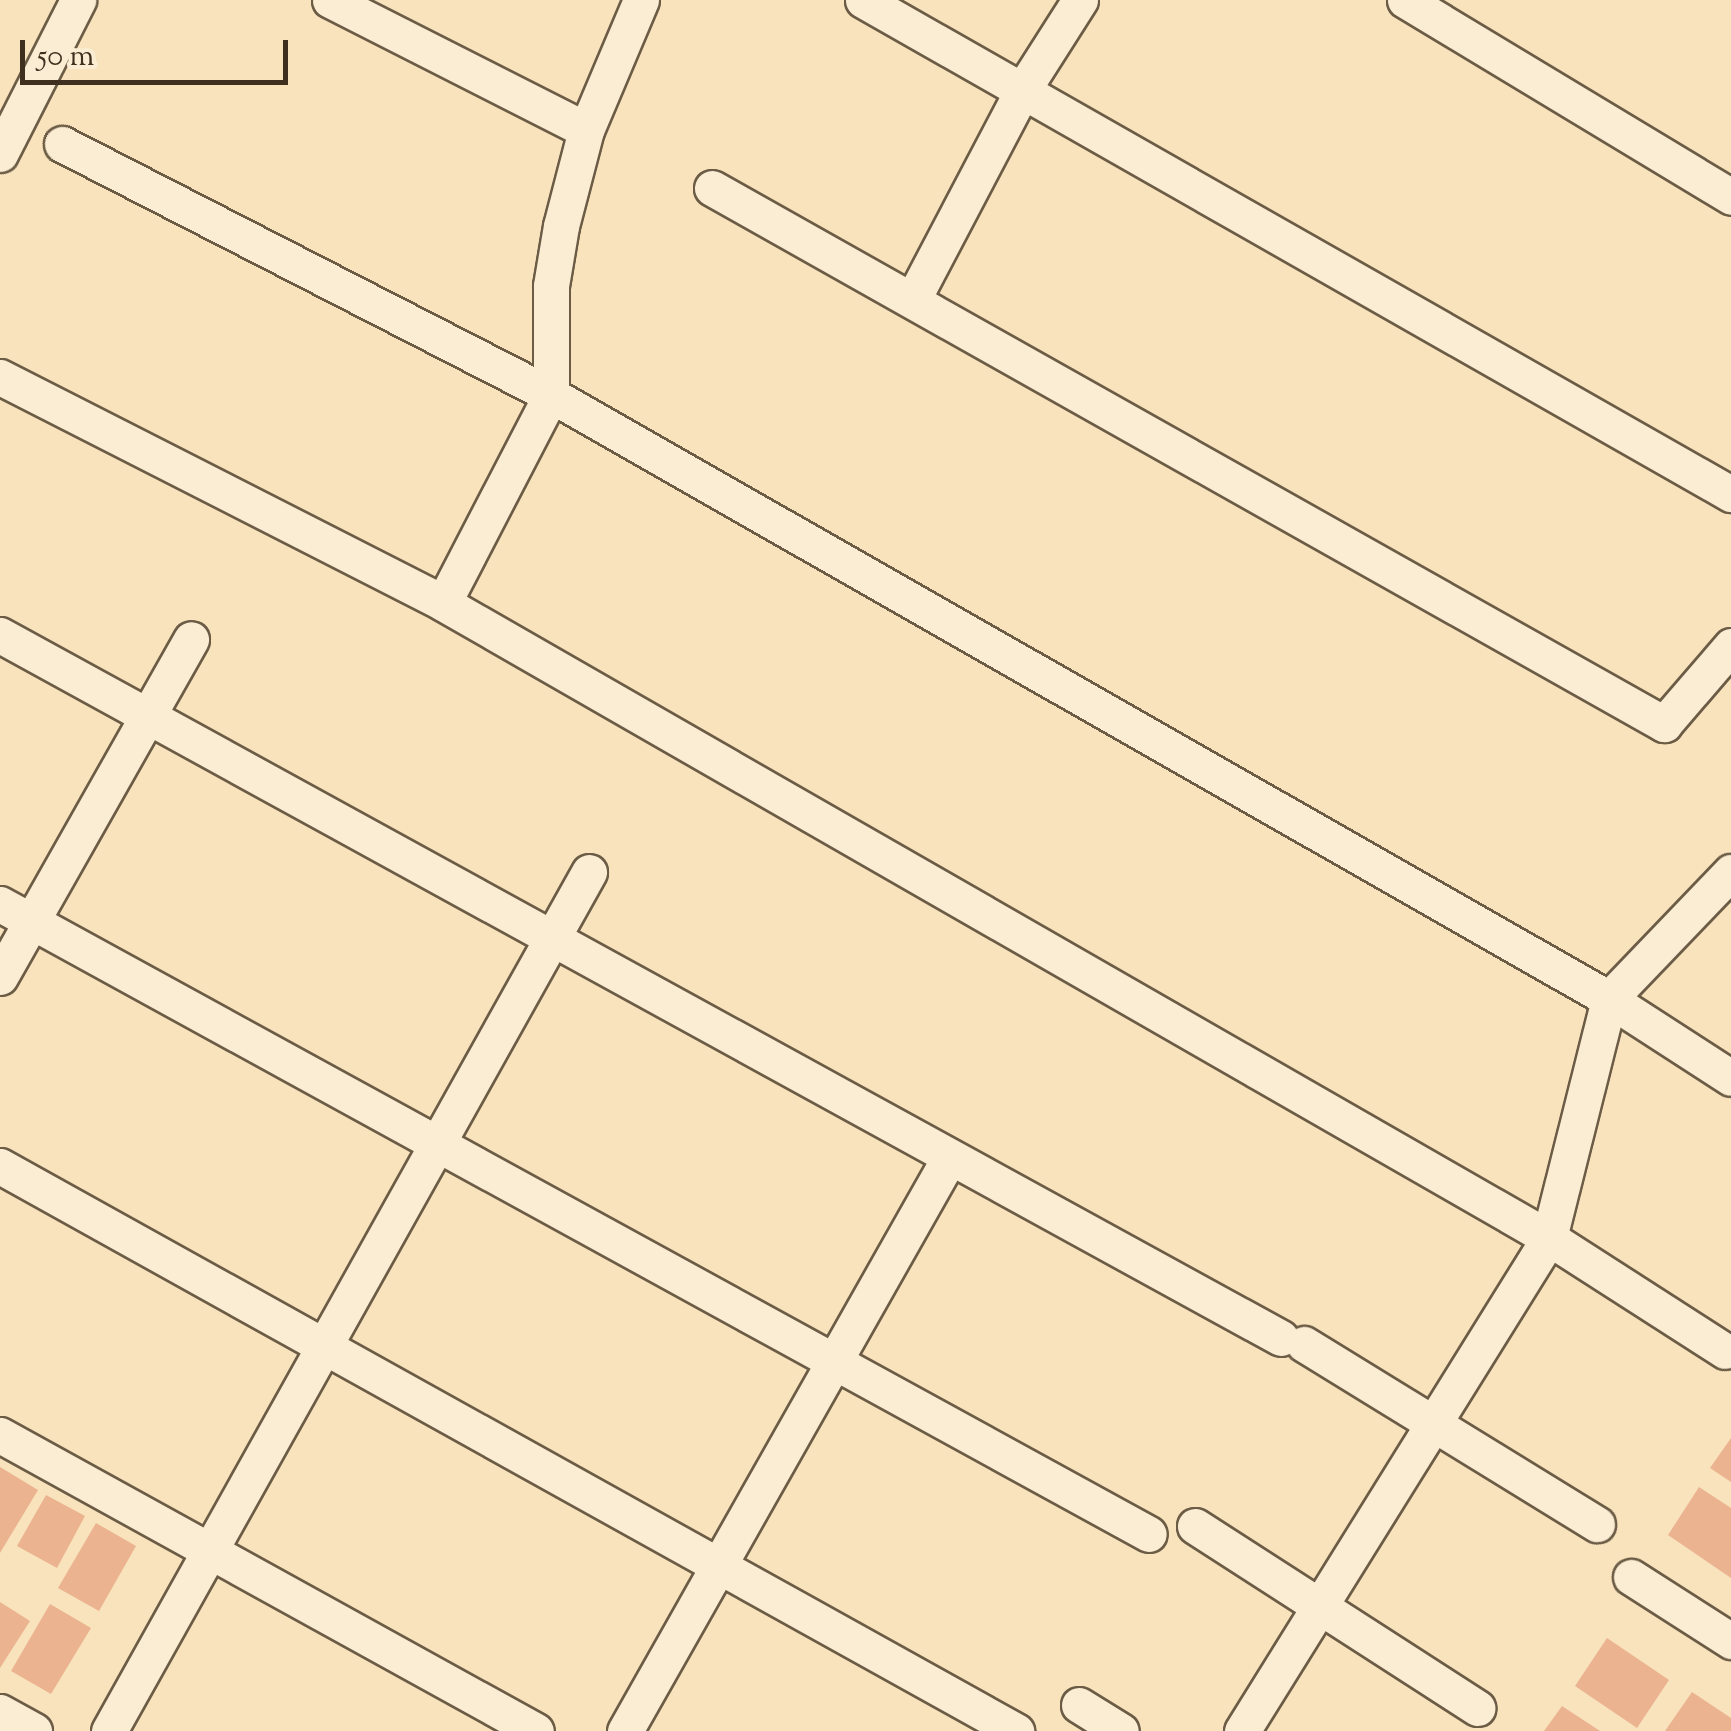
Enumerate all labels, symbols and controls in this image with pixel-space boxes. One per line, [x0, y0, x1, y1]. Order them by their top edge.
scale bar [25, 20, 292, 82]
text: 50 m [37, 36, 94, 79]

